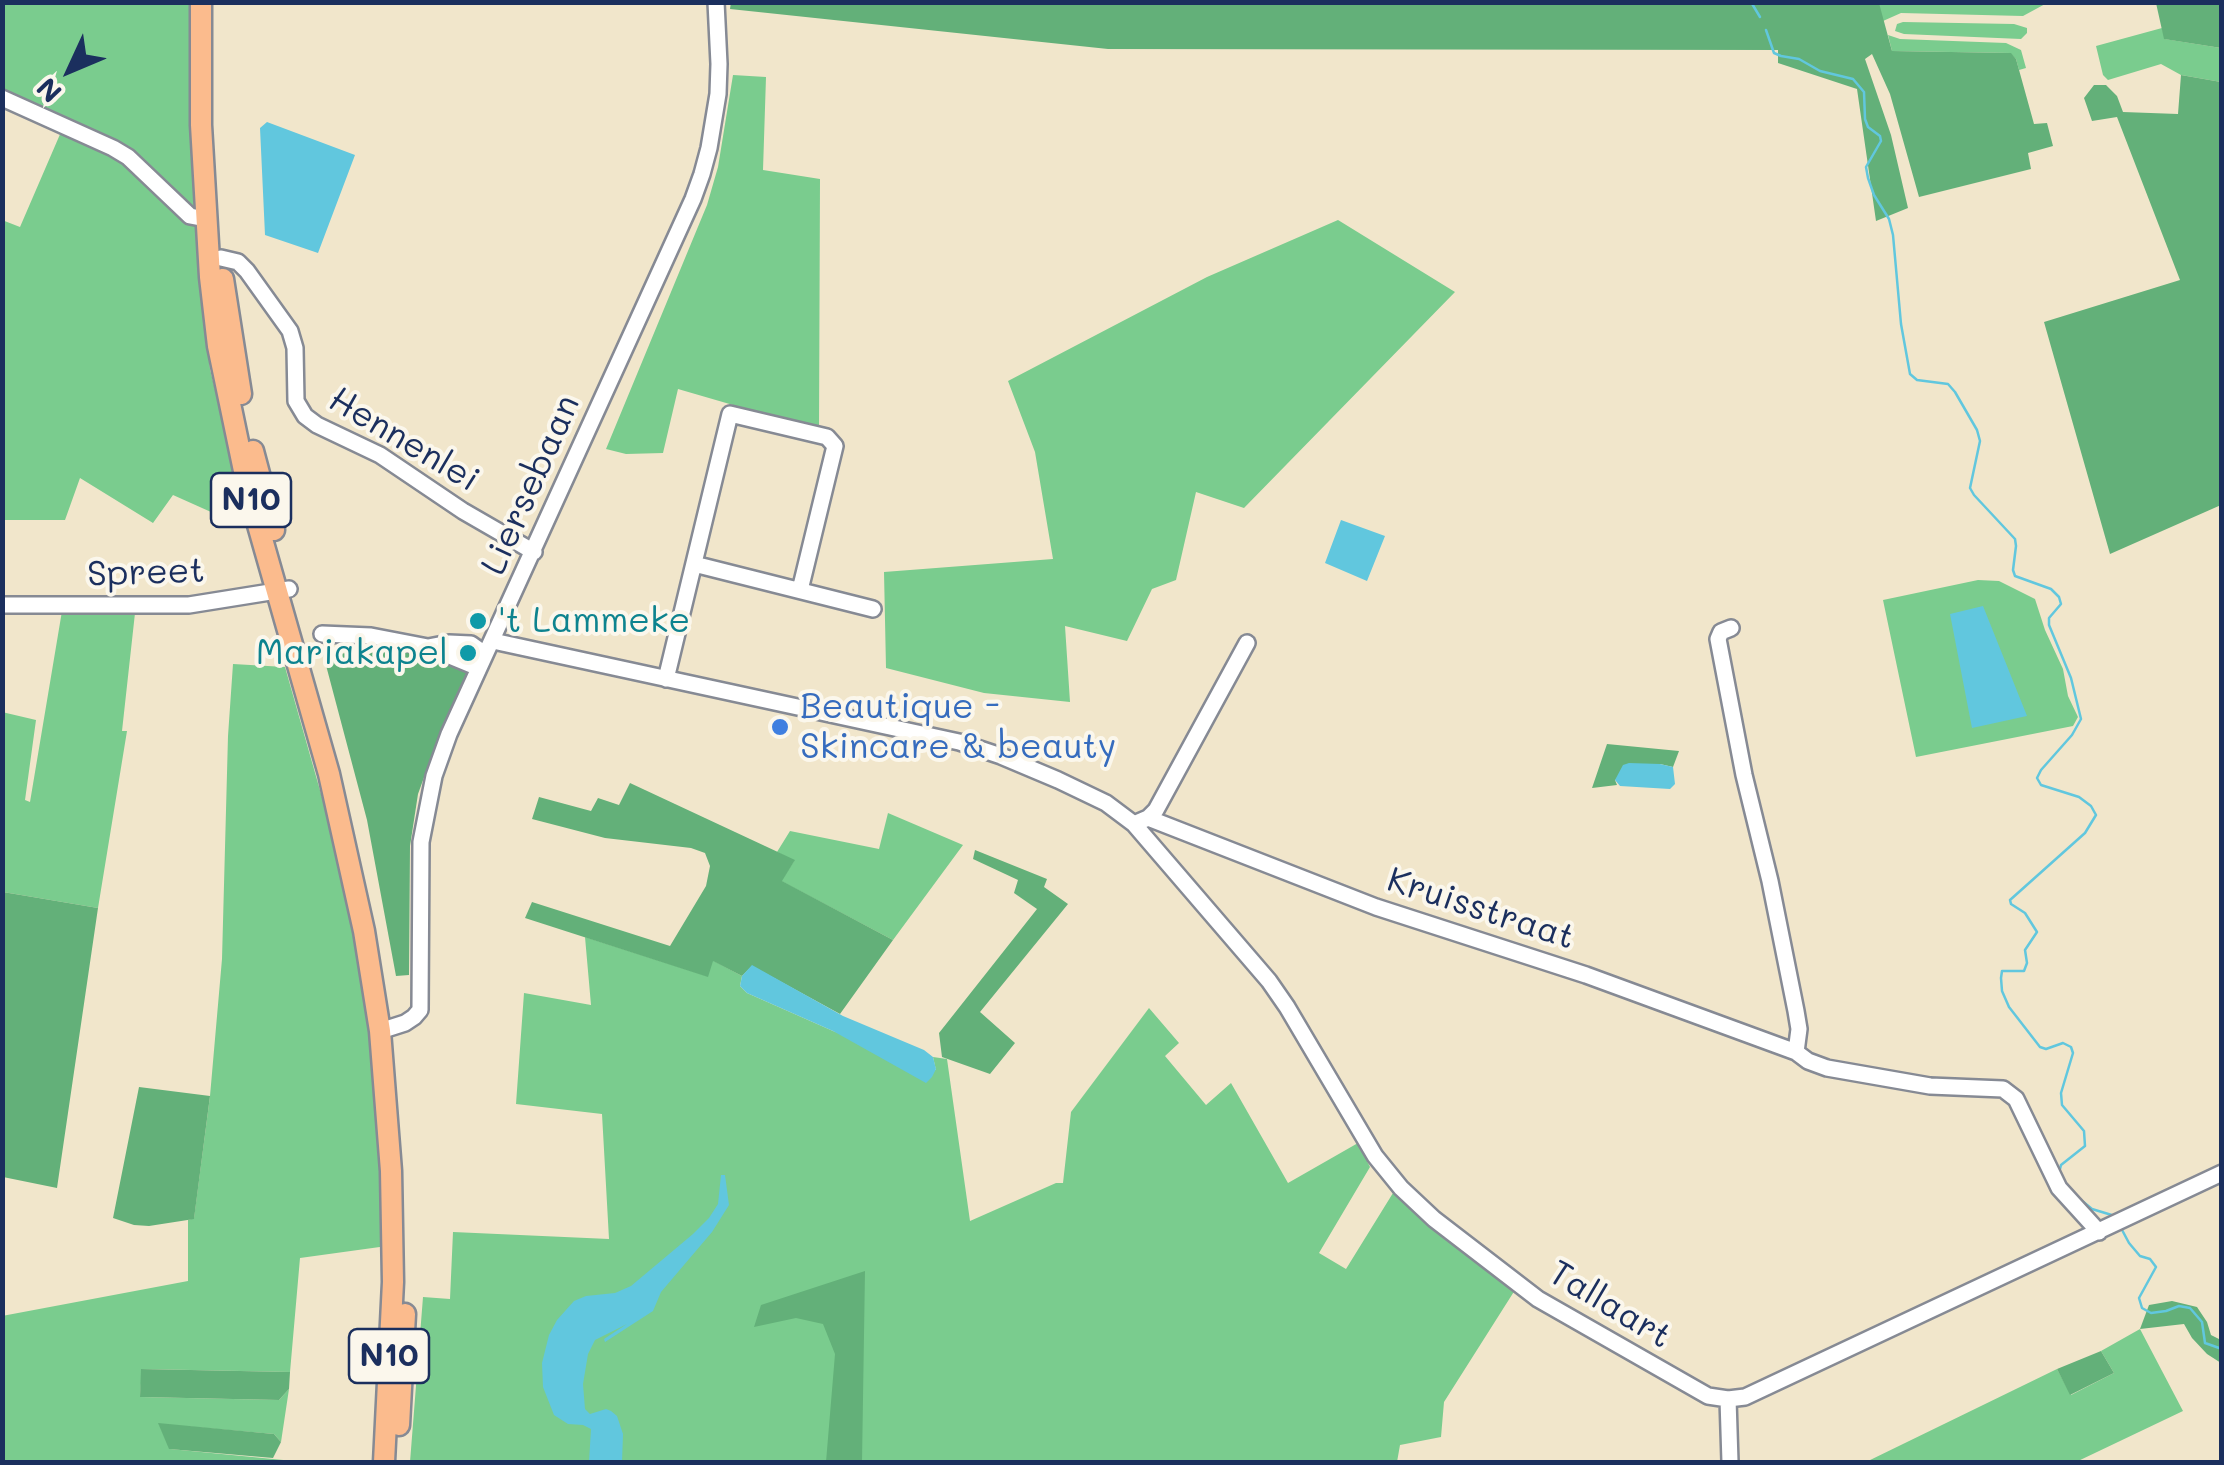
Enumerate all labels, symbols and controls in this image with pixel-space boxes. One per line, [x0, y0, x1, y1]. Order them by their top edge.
north arrow [20, 20, 120, 120]
text: N [28, 71, 69, 111]
street label: Hennenlei [321, 379, 487, 501]
street label: Liersebaan [473, 389, 589, 581]
road number: N10 [211, 473, 291, 527]
street label: Spreet [87, 550, 205, 596]
place label: 't Lammeke [498, 600, 690, 642]
marker: 't Lammeke [467, 610, 489, 632]
place label: Mariakapel [256, 632, 448, 674]
marker: Mariakapel [457, 642, 479, 664]
place label: Beautique - Skincare & beauty [800, 686, 1116, 768]
marker: Beautique - Skincare & beauty [769, 716, 791, 738]
street label: Kruisstraat [1382, 859, 1580, 959]
street label: Tallaart [1541, 1252, 1679, 1358]
road number: N10 [349, 1329, 429, 1383]

